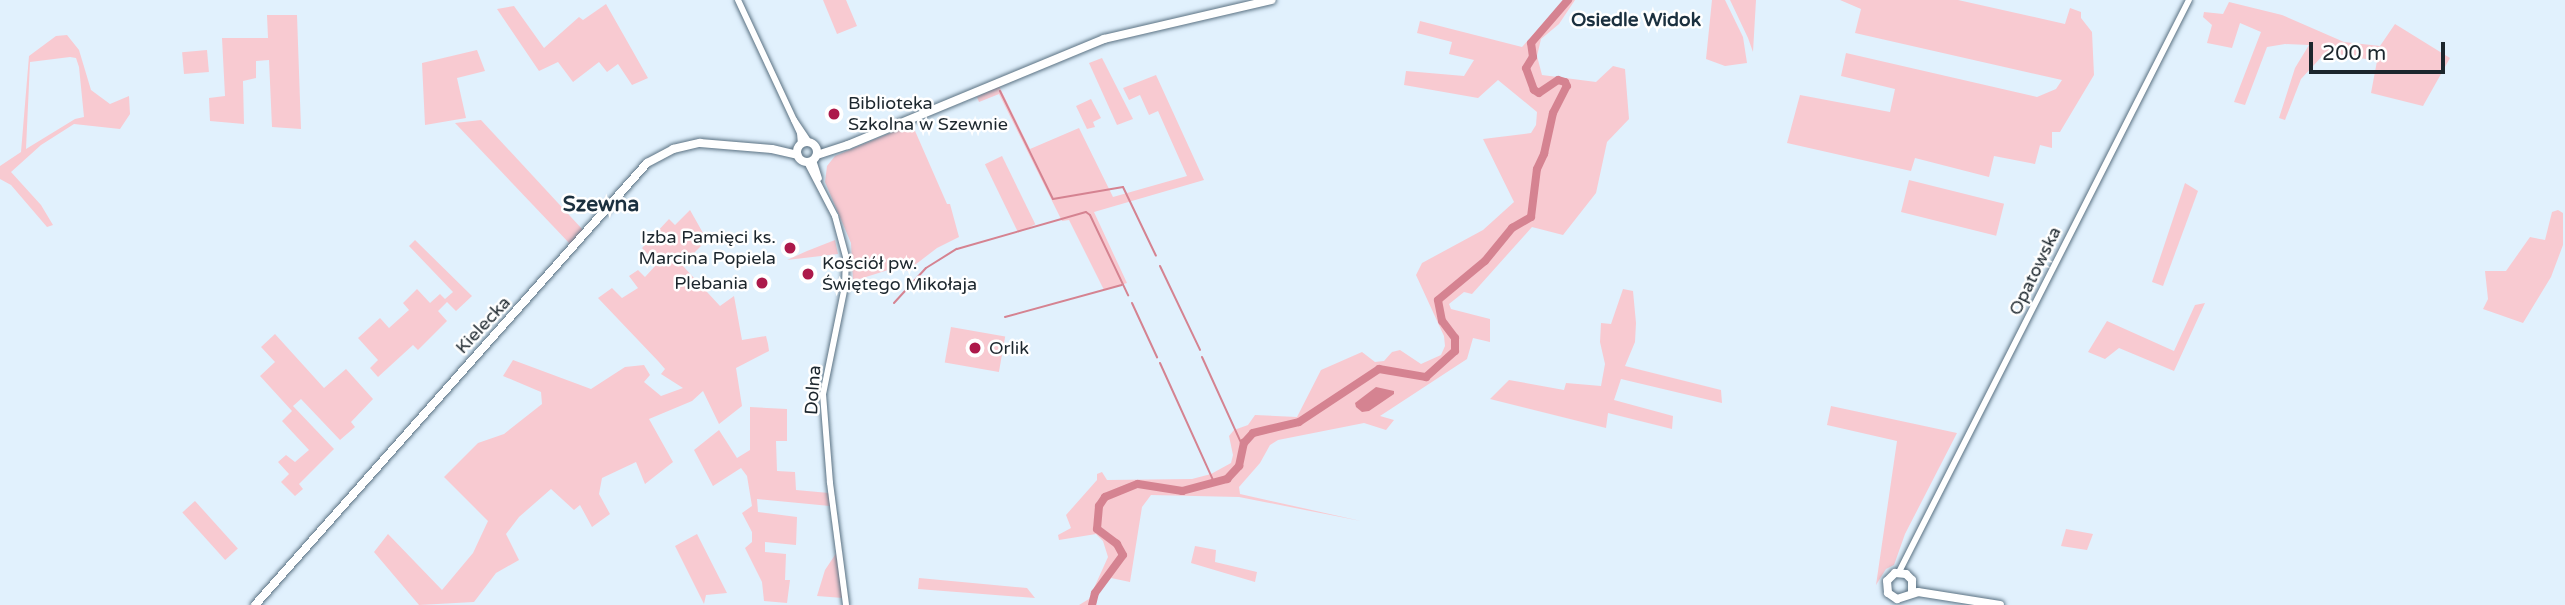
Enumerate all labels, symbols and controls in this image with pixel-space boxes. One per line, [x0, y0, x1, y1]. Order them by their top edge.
district label: Osiedle Widok [1571, 10, 1701, 32]
scale bar [2313, 28, 2450, 72]
text: 200 m [2322, 41, 2386, 66]
place label: Biblioteka Szkolna w Szewnie [848, 93, 1008, 136]
marker: Biblioteka Szkolna w Szewnie [826, 106, 842, 122]
district label: Szewna [563, 192, 639, 218]
street label: Opatowska [2004, 223, 2066, 319]
place label: Izba Pamięci ks. Marcina Popiela [639, 227, 776, 270]
marker: Izba Pamięci ks. Marcina Popiela [782, 240, 798, 256]
place label: Kościół pw. Świętego Mikołaja [822, 253, 977, 296]
marker: Kościół pw. Świętego Mikołaja [800, 266, 816, 282]
place label: Plebania [674, 272, 748, 294]
marker: Plebania [754, 275, 770, 291]
street label: Kielecka [451, 292, 515, 358]
place label: Orlik [989, 337, 1029, 359]
marker: Orlik [967, 340, 983, 356]
street label: Dolna [800, 364, 826, 416]

